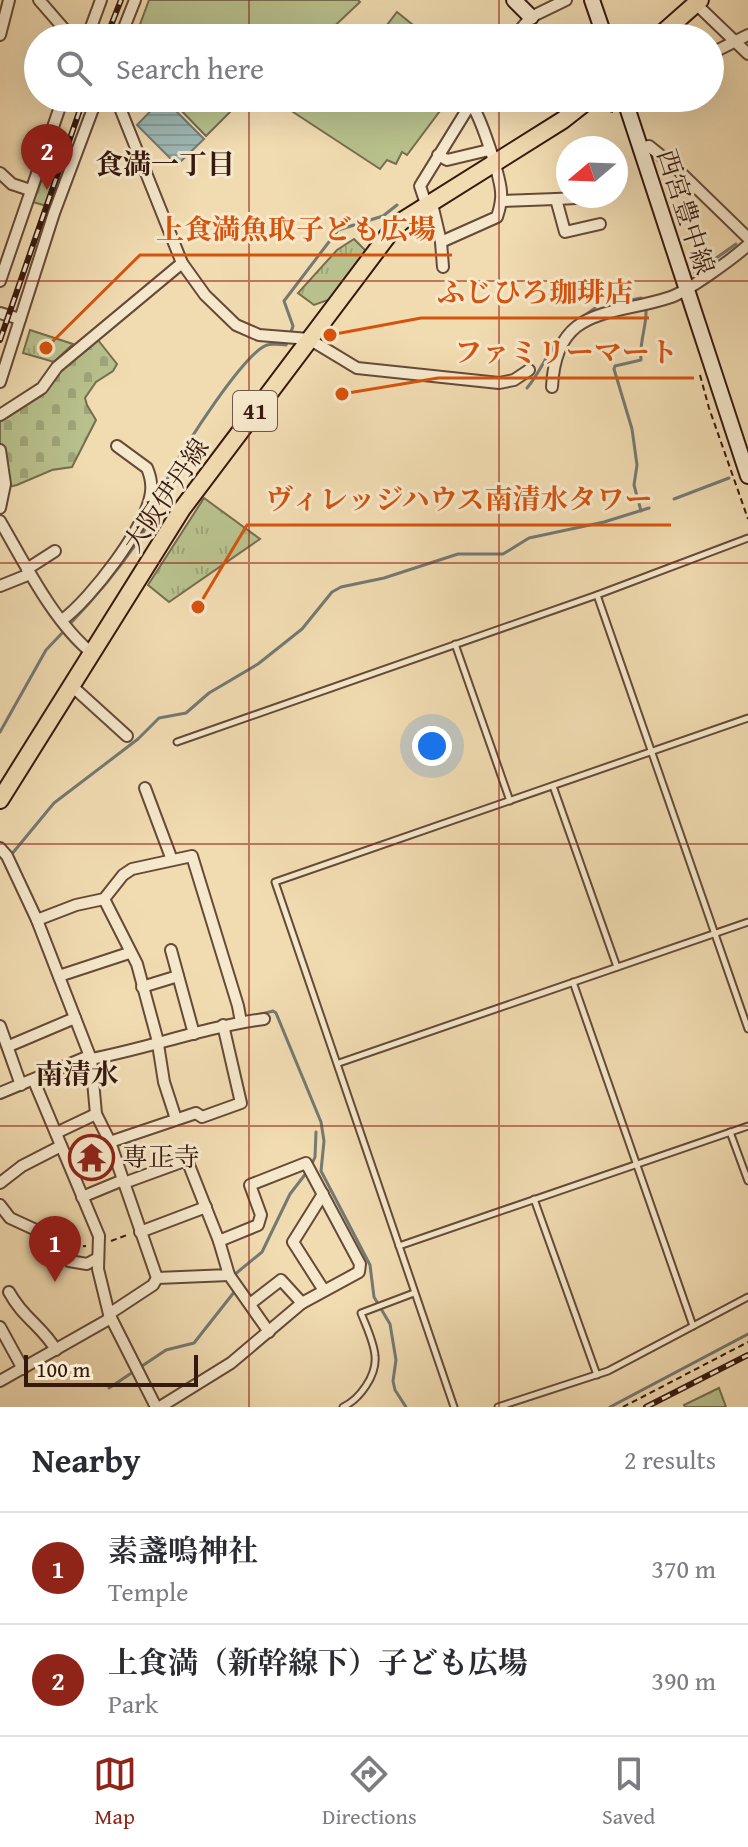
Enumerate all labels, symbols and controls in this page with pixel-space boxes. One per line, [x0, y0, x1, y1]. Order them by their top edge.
search box [24, 24, 724, 112]
icon: search [52, 46, 96, 90]
text: Search here [116, 46, 264, 90]
pin: 2 [21, 124, 73, 190]
north arrow [556, 136, 628, 208]
district label: 食満一丁目 [95, 143, 235, 184]
street label: 西宮豊中線 [648, 144, 725, 280]
callout: 上食満魚取子ども広場 [140, 203, 452, 255]
text: 上食満魚取子ども広場 [156, 208, 436, 249]
callout: ふじひろ珈琲店 [421, 266, 649, 318]
text: ふじひろ珈琲店 [437, 271, 633, 312]
callout: ファミリーマート [438, 326, 694, 378]
text: ファミリーマート [454, 331, 678, 372]
road number: 41 [233, 391, 277, 431]
street label: 大阪伊丹線 [113, 430, 218, 560]
callout: ヴィレッジハウス南清水タワー [247, 473, 671, 525]
text: ヴィレッジハウス南清水タワー [265, 478, 653, 519]
your location [412, 726, 452, 766]
district label: 南清水 [35, 1053, 119, 1094]
temple icon: 専正寺 [67, 1133, 115, 1181]
place label: 専正寺 [122, 1137, 200, 1176]
pin: 1 [29, 1216, 81, 1282]
scale bar [24, 1351, 198, 1387]
text: 100 m [36, 1353, 91, 1385]
text: Nearby [32, 1435, 141, 1484]
text: 2 results [624, 1440, 716, 1479]
text: 素盞嗚神社 [108, 1528, 258, 1572]
text: 1 [51, 1549, 65, 1588]
text: 370 m [651, 1549, 716, 1588]
text: Temple [108, 1572, 189, 1611]
text: 上食満（新幹線下）子ども広場 [108, 1640, 528, 1684]
text: 2 [51, 1661, 65, 1700]
text: 390 m [651, 1661, 716, 1700]
text: Park [108, 1684, 158, 1723]
tab: Map [93, 1752, 137, 1832]
tab: Directions [322, 1752, 417, 1832]
tab: Saved [602, 1752, 655, 1832]

